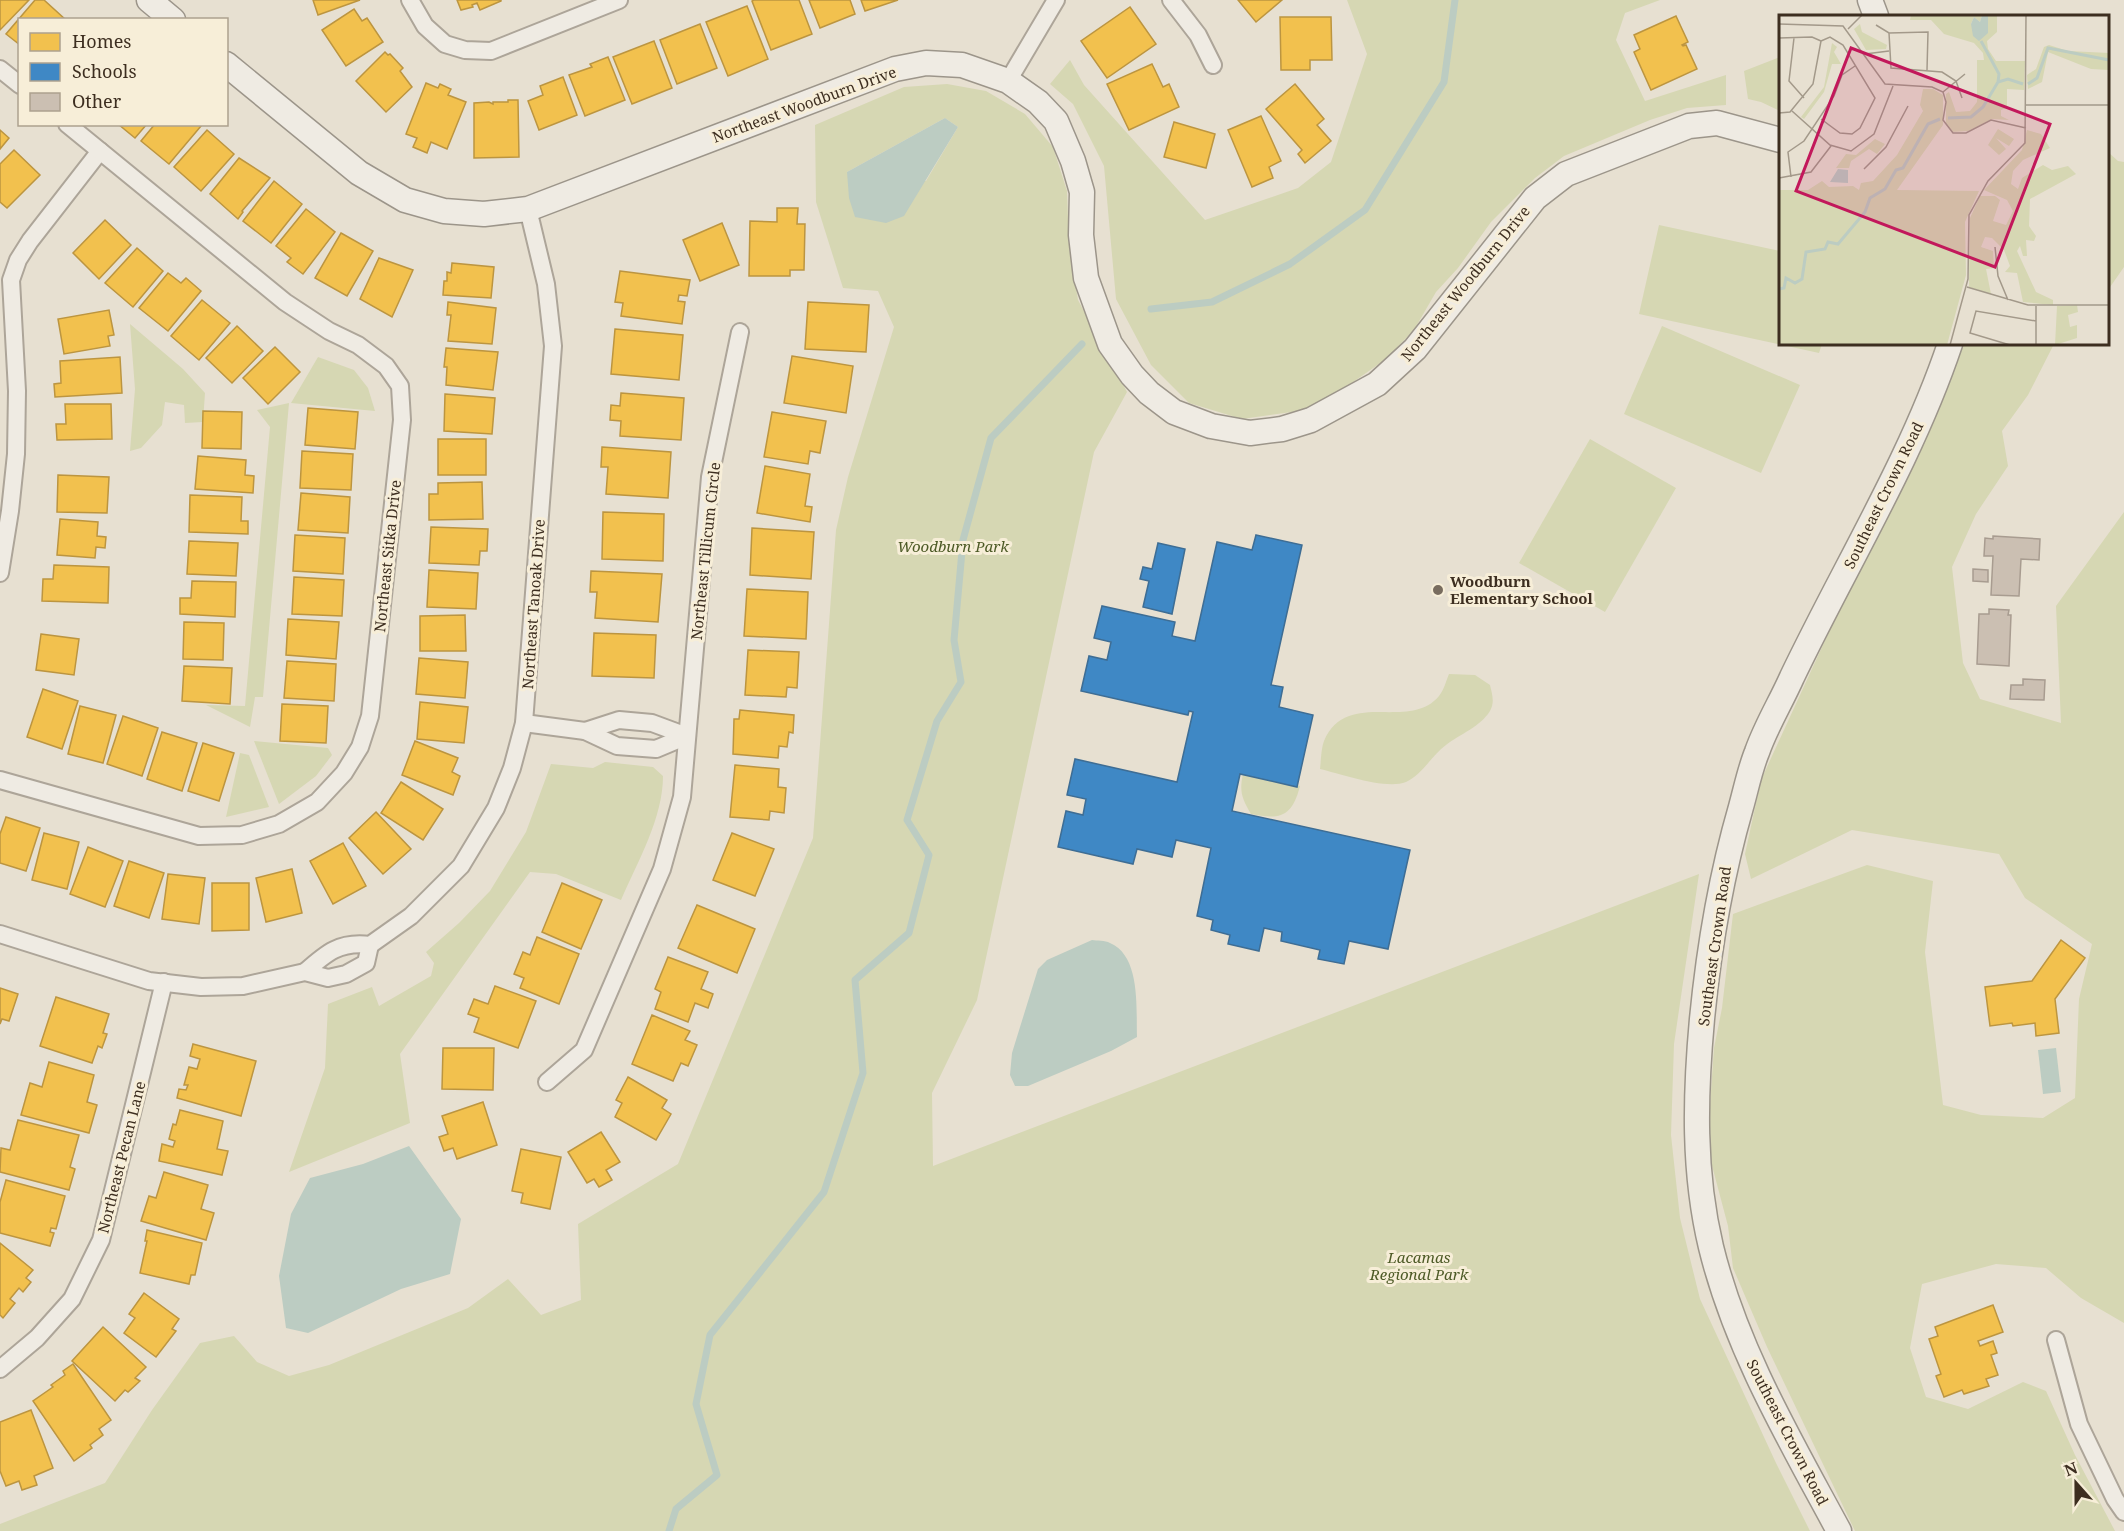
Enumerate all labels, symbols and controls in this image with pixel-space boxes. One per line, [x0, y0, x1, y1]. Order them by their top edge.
inset map [1779, 15, 2109, 345]
legend [18, 18, 228, 126]
text: Homes [72, 29, 131, 53]
text: Schools [72, 59, 137, 83]
street label: Northeast Woodburn Drive [709, 61, 899, 147]
text: Other [72, 89, 122, 113]
street label: Northeast Woodburn Drive [1396, 201, 1534, 365]
street label: Southeast Crown Road [1839, 418, 1927, 572]
street label: Northeast Tillicum Circle [686, 461, 724, 641]
street label: Northeast Sitka Drive [369, 479, 405, 633]
street label: Northeast Tanoak Drive [517, 518, 549, 690]
park label: Woodburn Park [897, 536, 1009, 556]
place label: Woodburn Elementary School [1450, 571, 1594, 608]
marker: Woodburn Elementary School [1431, 583, 1445, 597]
street label: Southeast Crown Road [1693, 865, 1735, 1027]
street label: Northeast Pecan Lane [92, 1079, 150, 1235]
park label: Lacamas Regional Park [1369, 1247, 1469, 1284]
street label: Southeast Crown Road [1743, 1356, 1833, 1508]
north arrow [2046, 1453, 2106, 1513]
text: N [2061, 1456, 2081, 1482]

